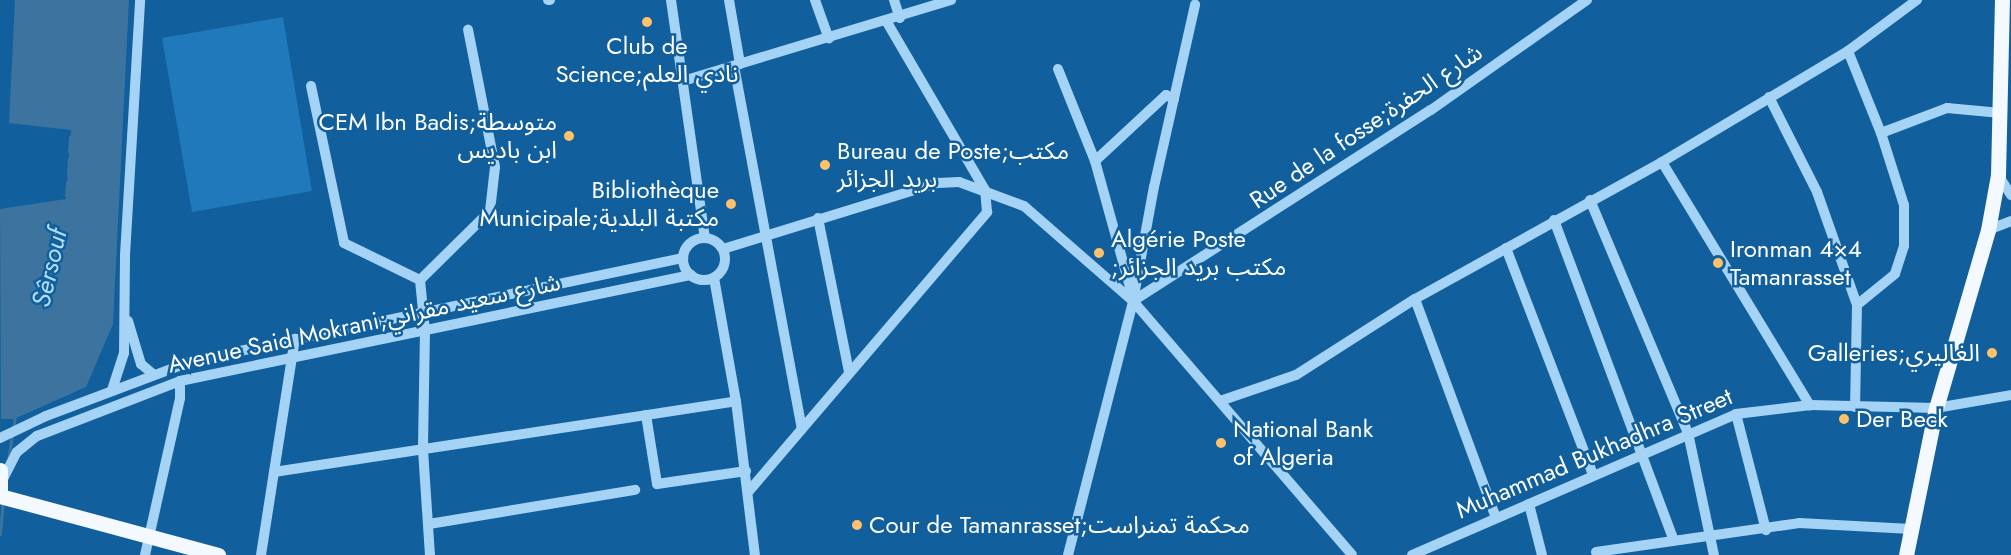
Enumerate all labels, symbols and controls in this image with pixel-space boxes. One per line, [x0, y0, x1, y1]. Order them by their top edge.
marker: Club de Science;نادي العلم [640, 15, 654, 29]
place label: Club de Science;نادي العلم [555, 32, 739, 88]
street label: Rue de la fosse;شارع الحفرة [1244, 37, 1488, 215]
place label: CEM Ibn Badis;متوسطة ابن باديس [319, 108, 557, 164]
marker: CEM Ibn Badis;متوسطة ابن باديس [562, 129, 576, 143]
place label: Bureau de Poste;مكتب بريد الجزائر [837, 137, 1069, 193]
marker: Bureau de Poste;مكتب بريد الجزائر [818, 158, 832, 172]
place label: Bibliothèque Municipale;مكتبة البلدية [480, 176, 719, 232]
marker: Bibliothèque Municipale;مكتبة البلدية [724, 197, 738, 211]
place label: Algérie Poste ;مكتب بريد الجزائر [1111, 225, 1286, 281]
water label: Sêrsouf [26, 226, 74, 310]
place label: Ironman 4×4 Tamanrasset [1730, 235, 1862, 291]
marker: Algérie Poste ;مكتب بريد الجزائر [1092, 246, 1106, 260]
marker: Ironman 4×4 Tamanrasset [1711, 256, 1725, 270]
street label: Avenue Said Mokrani;شارع سعيد مقراني [165, 267, 563, 379]
place label: Galleries;الغاليري [1808, 339, 1980, 367]
marker: Galleries;الغاليري [1985, 346, 1999, 360]
street label: Muhammad Bukhadhra Street [1452, 382, 1736, 524]
place label: Der Beck [1856, 405, 1948, 433]
marker: Der Beck [1837, 412, 1851, 426]
place label: National Bank of Algeria [1233, 415, 1373, 471]
marker: National Bank of Algeria [1214, 436, 1228, 450]
place label: Cour de Tamanrasset;محكمة تمنراست [869, 511, 1250, 539]
marker: Cour de Tamanrasset;محكمة تمنراست [850, 518, 864, 532]

